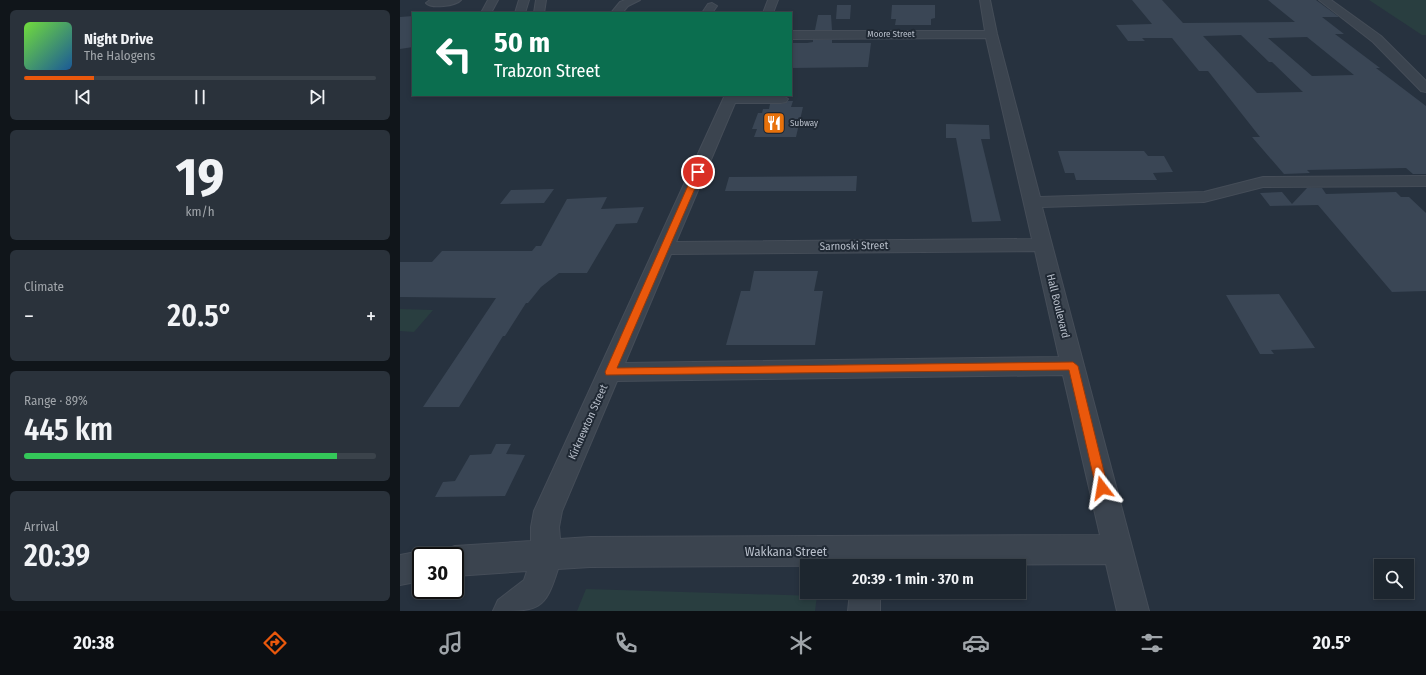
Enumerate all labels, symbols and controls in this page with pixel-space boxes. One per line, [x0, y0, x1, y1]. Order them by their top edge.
text: 50 m [494, 26, 550, 59]
icon: left [428, 28, 480, 80]
street label: Moore Street [867, 29, 915, 39]
text: Night Drive [84, 30, 153, 48]
text: The Halogens [84, 48, 155, 63]
text: Trabzon Street [494, 60, 600, 82]
icon: previous [72, 86, 94, 108]
icon: pause [189, 86, 211, 108]
icon: next [306, 86, 328, 108]
restaurant icon: Subway [761, 110, 787, 136]
place label: Subway [790, 118, 818, 128]
text: 19 [176, 146, 224, 209]
pin [681, 155, 715, 189]
icon: arrive [687, 161, 709, 183]
text: km/h [186, 204, 215, 219]
street label: Sarnoski Street [820, 239, 889, 253]
street label: Hall Boulevard [1044, 273, 1072, 339]
text: Climate [24, 279, 64, 294]
text: 20.5° [167, 298, 233, 334]
text: − [24, 303, 34, 330]
text: + [366, 303, 376, 330]
street label: Kirknewton Street [566, 382, 611, 461]
text: Range · 89% [24, 393, 88, 408]
text: 445 km [24, 412, 113, 448]
position arrow [1081, 467, 1123, 509]
text: Arrival [24, 519, 58, 534]
text: 20:39 [24, 538, 90, 574]
street label: Wakkana Street [745, 544, 828, 559]
speed limit sign: 30 [412, 547, 464, 599]
map controls [1374, 559, 1414, 599]
button: search [1374, 559, 1414, 599]
text: 20:39 · 1 min · 370 m [852, 570, 974, 588]
icon: directions [261, 629, 289, 657]
icon: music [437, 629, 465, 657]
icon: phone [612, 629, 640, 657]
icon: climate [787, 629, 815, 657]
icon: car [962, 629, 990, 657]
icon: filters [1138, 629, 1166, 657]
text: 20:38 [74, 632, 114, 654]
text: 20.5° [1313, 632, 1352, 654]

